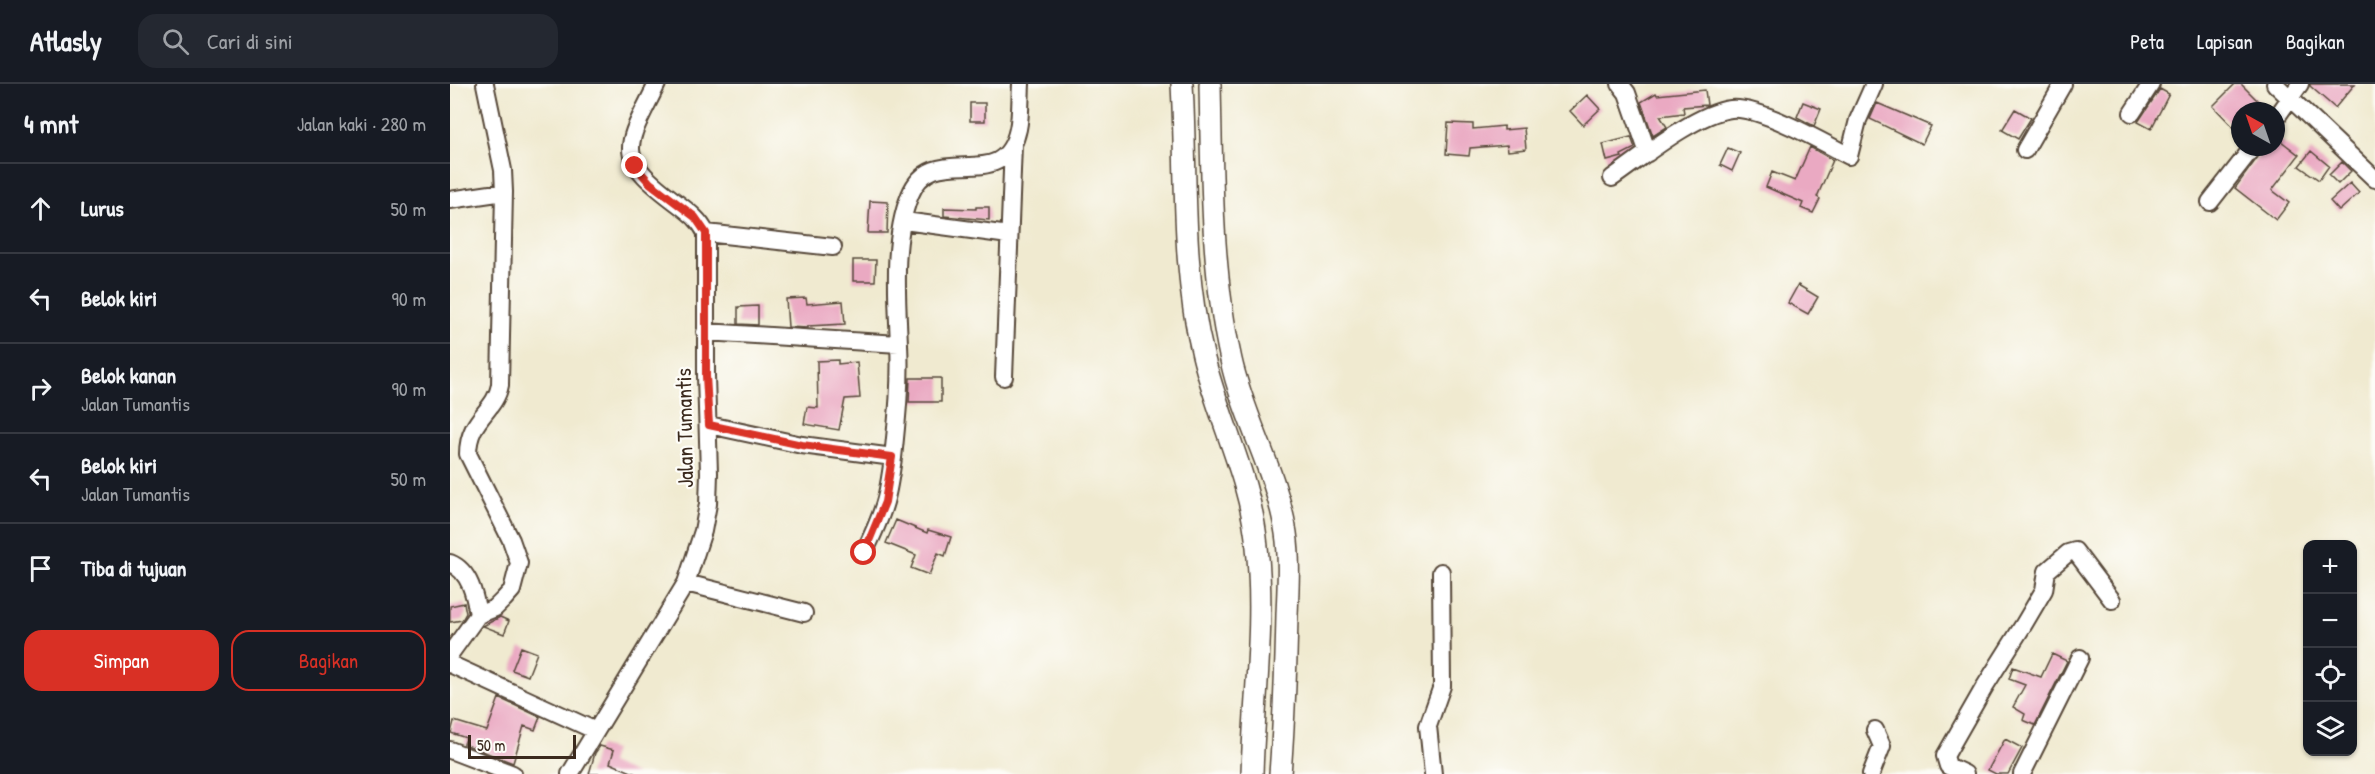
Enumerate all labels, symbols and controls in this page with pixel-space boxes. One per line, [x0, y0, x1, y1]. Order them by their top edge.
search box [138, 14, 558, 68]
text: Atlasly [30, 22, 102, 60]
icon: search [159, 25, 192, 58]
text: Cari di sini [207, 26, 293, 56]
text: Peta [2130, 27, 2164, 56]
text: Lapisan [2197, 27, 2253, 56]
text: Bagikan [2286, 27, 2345, 56]
north arrow [2231, 102, 2285, 156]
text: 4 mnt [24, 106, 78, 141]
text: Jalan kaki · 280 m [297, 110, 426, 137]
route end [621, 152, 647, 178]
icon: ahead [24, 192, 57, 225]
text: Lurus [81, 193, 124, 223]
text: 50 m [390, 195, 426, 222]
icon: left [24, 282, 57, 315]
text: Belok kiri [81, 283, 157, 313]
text: 90 m [392, 285, 426, 312]
text: Belok kanan [81, 360, 176, 390]
street label: Jalan Tumantis [668, 368, 700, 488]
icon: right [24, 372, 57, 405]
text: 90 m [392, 375, 426, 402]
text: Jalan Tumantis [81, 390, 190, 417]
text: Belok kiri [81, 450, 157, 480]
icon: left [24, 462, 57, 495]
text: 50 m [390, 465, 426, 492]
text: Jalan Tumantis [81, 480, 190, 507]
route start [850, 539, 876, 565]
map controls [2303, 540, 2357, 756]
button: + [2303, 540, 2357, 594]
icon: arrive [24, 552, 57, 585]
text: Tiba di tujuan [81, 553, 186, 583]
button: − [2303, 594, 2357, 648]
button: Simpan [24, 630, 219, 691]
button: Bagikan [231, 630, 426, 691]
button: locate [2303, 648, 2357, 702]
button: layers [2303, 702, 2357, 756]
scale bar [468, 732, 576, 760]
text: 50 m [477, 734, 506, 756]

